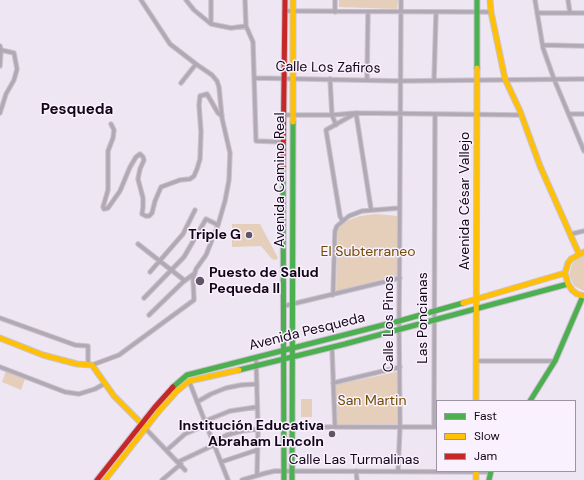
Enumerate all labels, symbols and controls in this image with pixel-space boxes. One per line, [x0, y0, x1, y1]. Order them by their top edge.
street label: Calle Los Zafiros [275, 59, 381, 77]
district label: Pesqueda [41, 101, 113, 119]
street label: Avenida Camino Real [272, 112, 288, 248]
street label: Avenida César Vallejo [457, 132, 473, 270]
place label: Triple G [188, 227, 241, 243]
marker: Triple G [244, 230, 254, 240]
park label: El Subterraneo [321, 244, 415, 260]
place label: Puesto de Salud Pequeda II [209, 265, 319, 298]
street label: Las Poncianas [415, 272, 431, 364]
marker: Puesto de Salud Pequeda II [194, 275, 206, 287]
street label: Calle Los Pinos [381, 276, 397, 372]
street label: Avenida Pesqueda [247, 309, 367, 355]
park label: San Martin [338, 393, 406, 409]
legend [436, 400, 576, 472]
text: Fast [474, 408, 497, 424]
place label: Institución Educativa Abraham Lincoln [179, 418, 324, 450]
text: Slow [474, 428, 500, 444]
marker: Institución Educativa Abraham Lincoln [327, 429, 337, 439]
text: Jam [474, 448, 497, 464]
street label: Calle Las Turmalinas [289, 452, 419, 468]

